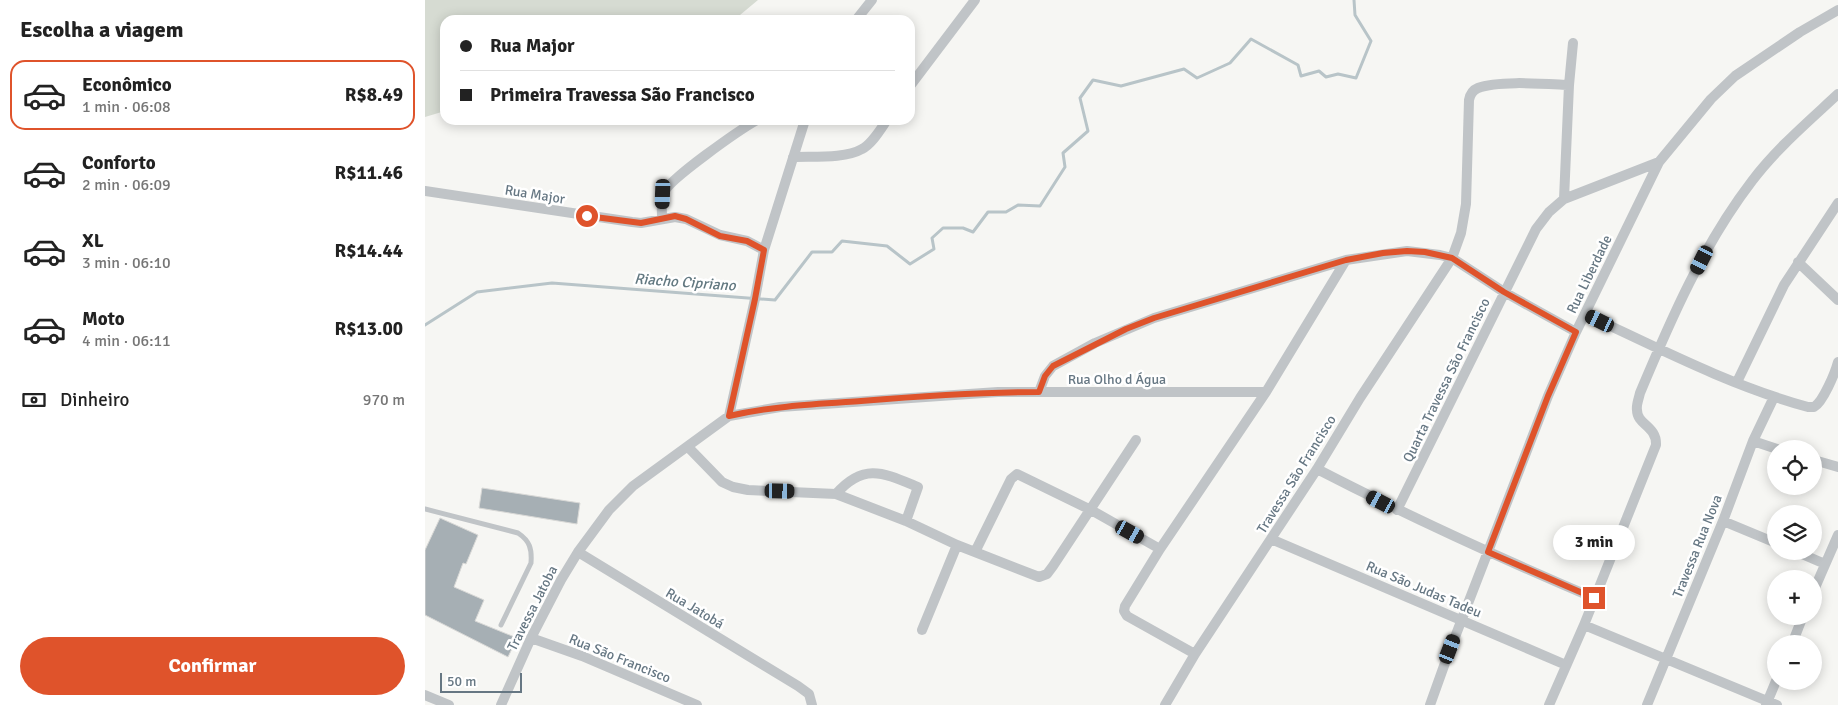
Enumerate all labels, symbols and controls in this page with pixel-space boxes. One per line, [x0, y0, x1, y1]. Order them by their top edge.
text: Escolha a viagem [20, 16, 184, 43]
text: Rua Major [490, 34, 575, 58]
icon: car [22, 73, 67, 118]
text: Econômico [82, 73, 172, 97]
text: R$8.49 [345, 83, 403, 107]
text: Primeira Travessa São Francisco [490, 83, 755, 107]
text: 1 min · 06:08 [82, 97, 171, 117]
icon: car [22, 151, 67, 196]
text: Conforto [82, 151, 156, 175]
text: R$11.46 [335, 161, 403, 185]
text: 2 min · 06:09 [82, 175, 171, 195]
car [654, 179, 671, 209]
street label: Rua Major [504, 181, 567, 208]
route start [576, 205, 598, 227]
icon: car [22, 229, 67, 274]
text: XL [82, 229, 104, 253]
street label: Rua Liberdade [1563, 232, 1616, 316]
text: R$14.44 [335, 239, 403, 263]
car [1688, 243, 1715, 277]
text: 3 min · 06:10 [82, 253, 171, 273]
water label: Riacho Cipriano [634, 269, 737, 295]
street label: Quarta Travessa São Francisco [1399, 295, 1494, 465]
icon: car [22, 307, 67, 352]
text: Moto [82, 307, 125, 331]
car [1583, 308, 1616, 334]
text: R$13.00 [335, 317, 403, 341]
text: 4 min · 06:11 [82, 331, 171, 351]
street label: Rua Olho d Água [1068, 371, 1166, 388]
icon: cash [20, 386, 48, 414]
text: Dinheiro [60, 388, 129, 412]
text: 970 m [363, 390, 405, 410]
street label: Travessa São Francisco [1253, 412, 1340, 537]
map controls [1767, 440, 1822, 690]
button: locate [1767, 440, 1822, 495]
car [764, 483, 795, 499]
car [1364, 488, 1397, 516]
street label: Travessa Rua Nova [1669, 492, 1726, 600]
button: layers [1767, 505, 1822, 560]
car [1113, 518, 1146, 546]
callout: 3 min [1553, 526, 1635, 560]
text: 3 min [1575, 532, 1613, 552]
street label: Rua São Judas Tadeu [1364, 557, 1484, 621]
street label: Travessa Jatoba [504, 563, 561, 654]
button: + [1767, 570, 1822, 625]
street label: Rua Jatobá [662, 584, 727, 633]
route end [1583, 587, 1605, 609]
street label: Rua São Francisco [566, 630, 673, 687]
car [1437, 632, 1462, 666]
button: − [1767, 635, 1822, 690]
button: Confirmar [20, 637, 405, 695]
scale bar [440, 670, 523, 693]
text: 50 m [447, 673, 476, 690]

